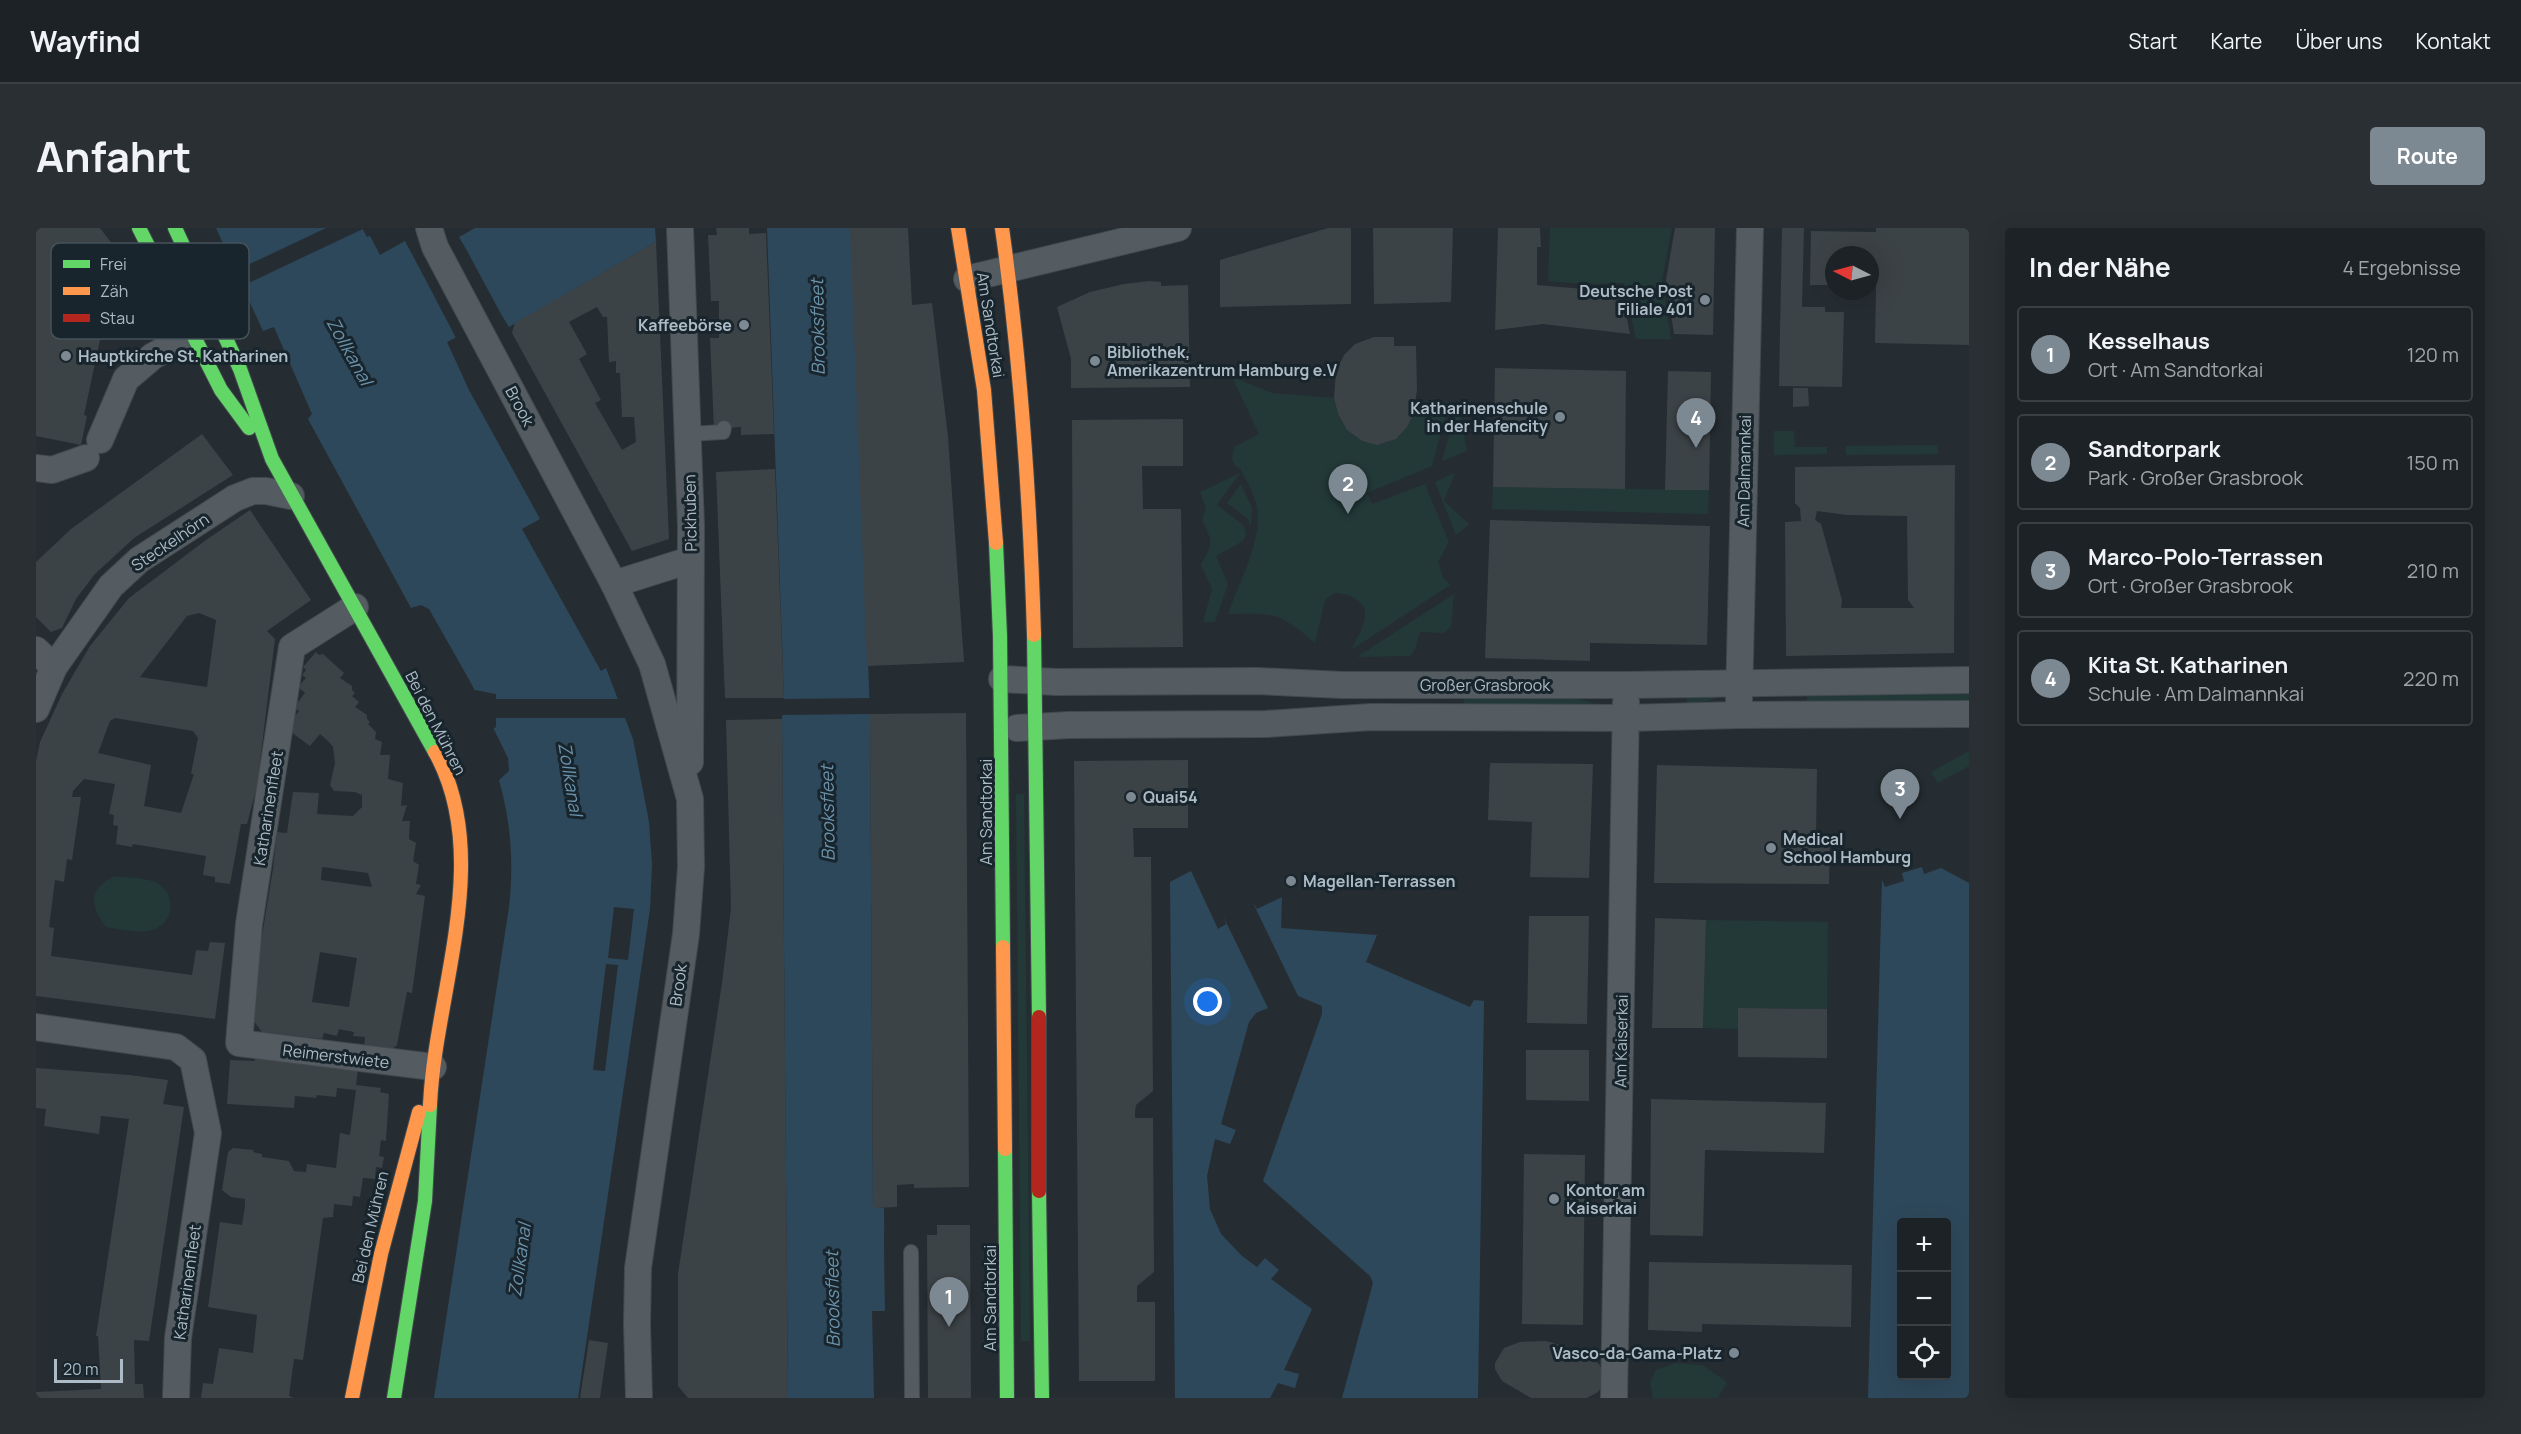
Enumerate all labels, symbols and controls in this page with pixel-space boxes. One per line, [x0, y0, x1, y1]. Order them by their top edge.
text: Wayfind [30, 22, 140, 60]
text: Start [2128, 27, 2177, 55]
text: Karte [2210, 27, 2262, 55]
text: Über uns [2295, 27, 2383, 55]
text: Kontakt [2416, 27, 2491, 55]
text: Anfahrt [36, 127, 191, 185]
button: Route [2370, 127, 2485, 185]
legend [51, 243, 249, 339]
north arrow [1825, 246, 1879, 300]
text: In der Nähe [2029, 249, 2171, 285]
text: Frei [100, 253, 127, 275]
text: 4 Ergebnisse [2342, 254, 2461, 281]
street label: Am Sandtorkai [972, 271, 1010, 379]
water label: Brooksfleet [804, 277, 830, 375]
text: Zäh [100, 280, 128, 302]
place label: Deutsche Post Filiale 401 [1579, 280, 1693, 320]
marker: Deutsche Post Filiale 401 [1698, 293, 1712, 307]
text: Stau [100, 307, 135, 329]
water label: Zollkanal [322, 313, 380, 392]
place label: Kaffeebörse [638, 314, 732, 336]
marker: Kaffeebörse [737, 318, 751, 332]
text: Kesselhaus [2088, 326, 2210, 356]
place label: Bibliothek, Amerikazentrum Hamburg e.V [1107, 341, 1338, 381]
text: 1 [2046, 341, 2055, 368]
text: 120 m [2407, 341, 2459, 368]
place label: Hauptkirche St. Katharinen [78, 345, 288, 367]
marker: Hauptkirche St. Katharinen [59, 349, 73, 363]
marker: Bibliothek, Amerikazentrum Hamburg e.V [1088, 354, 1102, 368]
text: Ort · Am Sandtorkai [2088, 356, 2263, 383]
street label: Brook [500, 382, 540, 431]
place label: Katharinenschule in der Hafencity [1410, 397, 1548, 437]
pin: 4 [1676, 398, 1716, 448]
marker: Katharinenschule in der Hafencity [1553, 410, 1567, 424]
street label: Am Dalmannkai [1732, 415, 1756, 527]
text: Sandtorpark [2088, 434, 2220, 464]
text: 2 [2045, 449, 2056, 476]
text: 150 m [2406, 449, 2459, 476]
pin: 2 [1328, 464, 1368, 514]
text: Park · Großer Grasbrook [2088, 464, 2303, 491]
street label: Pickhuben [678, 474, 702, 552]
street label: Steckelhörn [127, 508, 213, 576]
text: Marco-Polo-Terrassen [2088, 542, 2323, 572]
text: 3 [2045, 557, 2056, 584]
text: 210 m [2407, 557, 2459, 584]
text: Ort · Großer Grasbrook [2088, 572, 2293, 599]
text: Kita St. Katharinen [2088, 650, 2288, 680]
text: 4 [2044, 665, 2057, 692]
text: 220 m [2403, 665, 2459, 692]
street label: Bei den Mühren [400, 667, 472, 779]
street label: Großer Grasbrook [1420, 674, 1551, 696]
text: Schule · Am Dalmannkai [2088, 680, 2304, 707]
water label: Zollkanal [553, 741, 589, 820]
street label: Katharinenfleet [248, 749, 288, 867]
street label: Am Sandtorkai [975, 759, 997, 865]
water label: Brooksfleet [814, 763, 840, 861]
pin: 3 [1880, 770, 1920, 819]
place label: Quai54 [1143, 786, 1198, 808]
marker: Quai54 [1124, 790, 1138, 804]
place label: Medical School Hamburg [1783, 828, 1911, 868]
marker: Medical School Hamburg [1764, 841, 1778, 855]
place label: Magellan-Terrassen [1303, 870, 1456, 892]
marker: Magellan-Terrassen [1284, 874, 1298, 888]
street label: Brook [664, 961, 692, 1007]
your location [1193, 987, 1222, 1016]
street label: Am Kaiserkai [1609, 994, 1633, 1088]
street label: Reimerstwiete [282, 1039, 390, 1073]
street label: Bei den Mühren [346, 1169, 394, 1285]
place label: Kontor am Kaiserkai [1566, 1179, 1645, 1219]
marker: Kontor am Kaiserkai [1547, 1192, 1561, 1206]
map controls [1897, 1218, 1951, 1380]
button: + [1897, 1218, 1951, 1272]
water label: Zollkanal [502, 1219, 536, 1298]
street label: Katharinenfleet [168, 1223, 206, 1341]
street label: Am Sandtorkai [979, 1245, 1001, 1351]
water label: Brooksfleet [819, 1249, 845, 1347]
button: − [1897, 1272, 1951, 1326]
pin: 1 [930, 1278, 968, 1327]
button: locate [1897, 1326, 1951, 1380]
place label: Vasco-da-Gama-Platz [1553, 1342, 1722, 1364]
marker: Vasco-da-Gama-Platz [1727, 1346, 1741, 1360]
scale bar [54, 1356, 123, 1384]
text: 20 m [63, 1358, 99, 1380]

